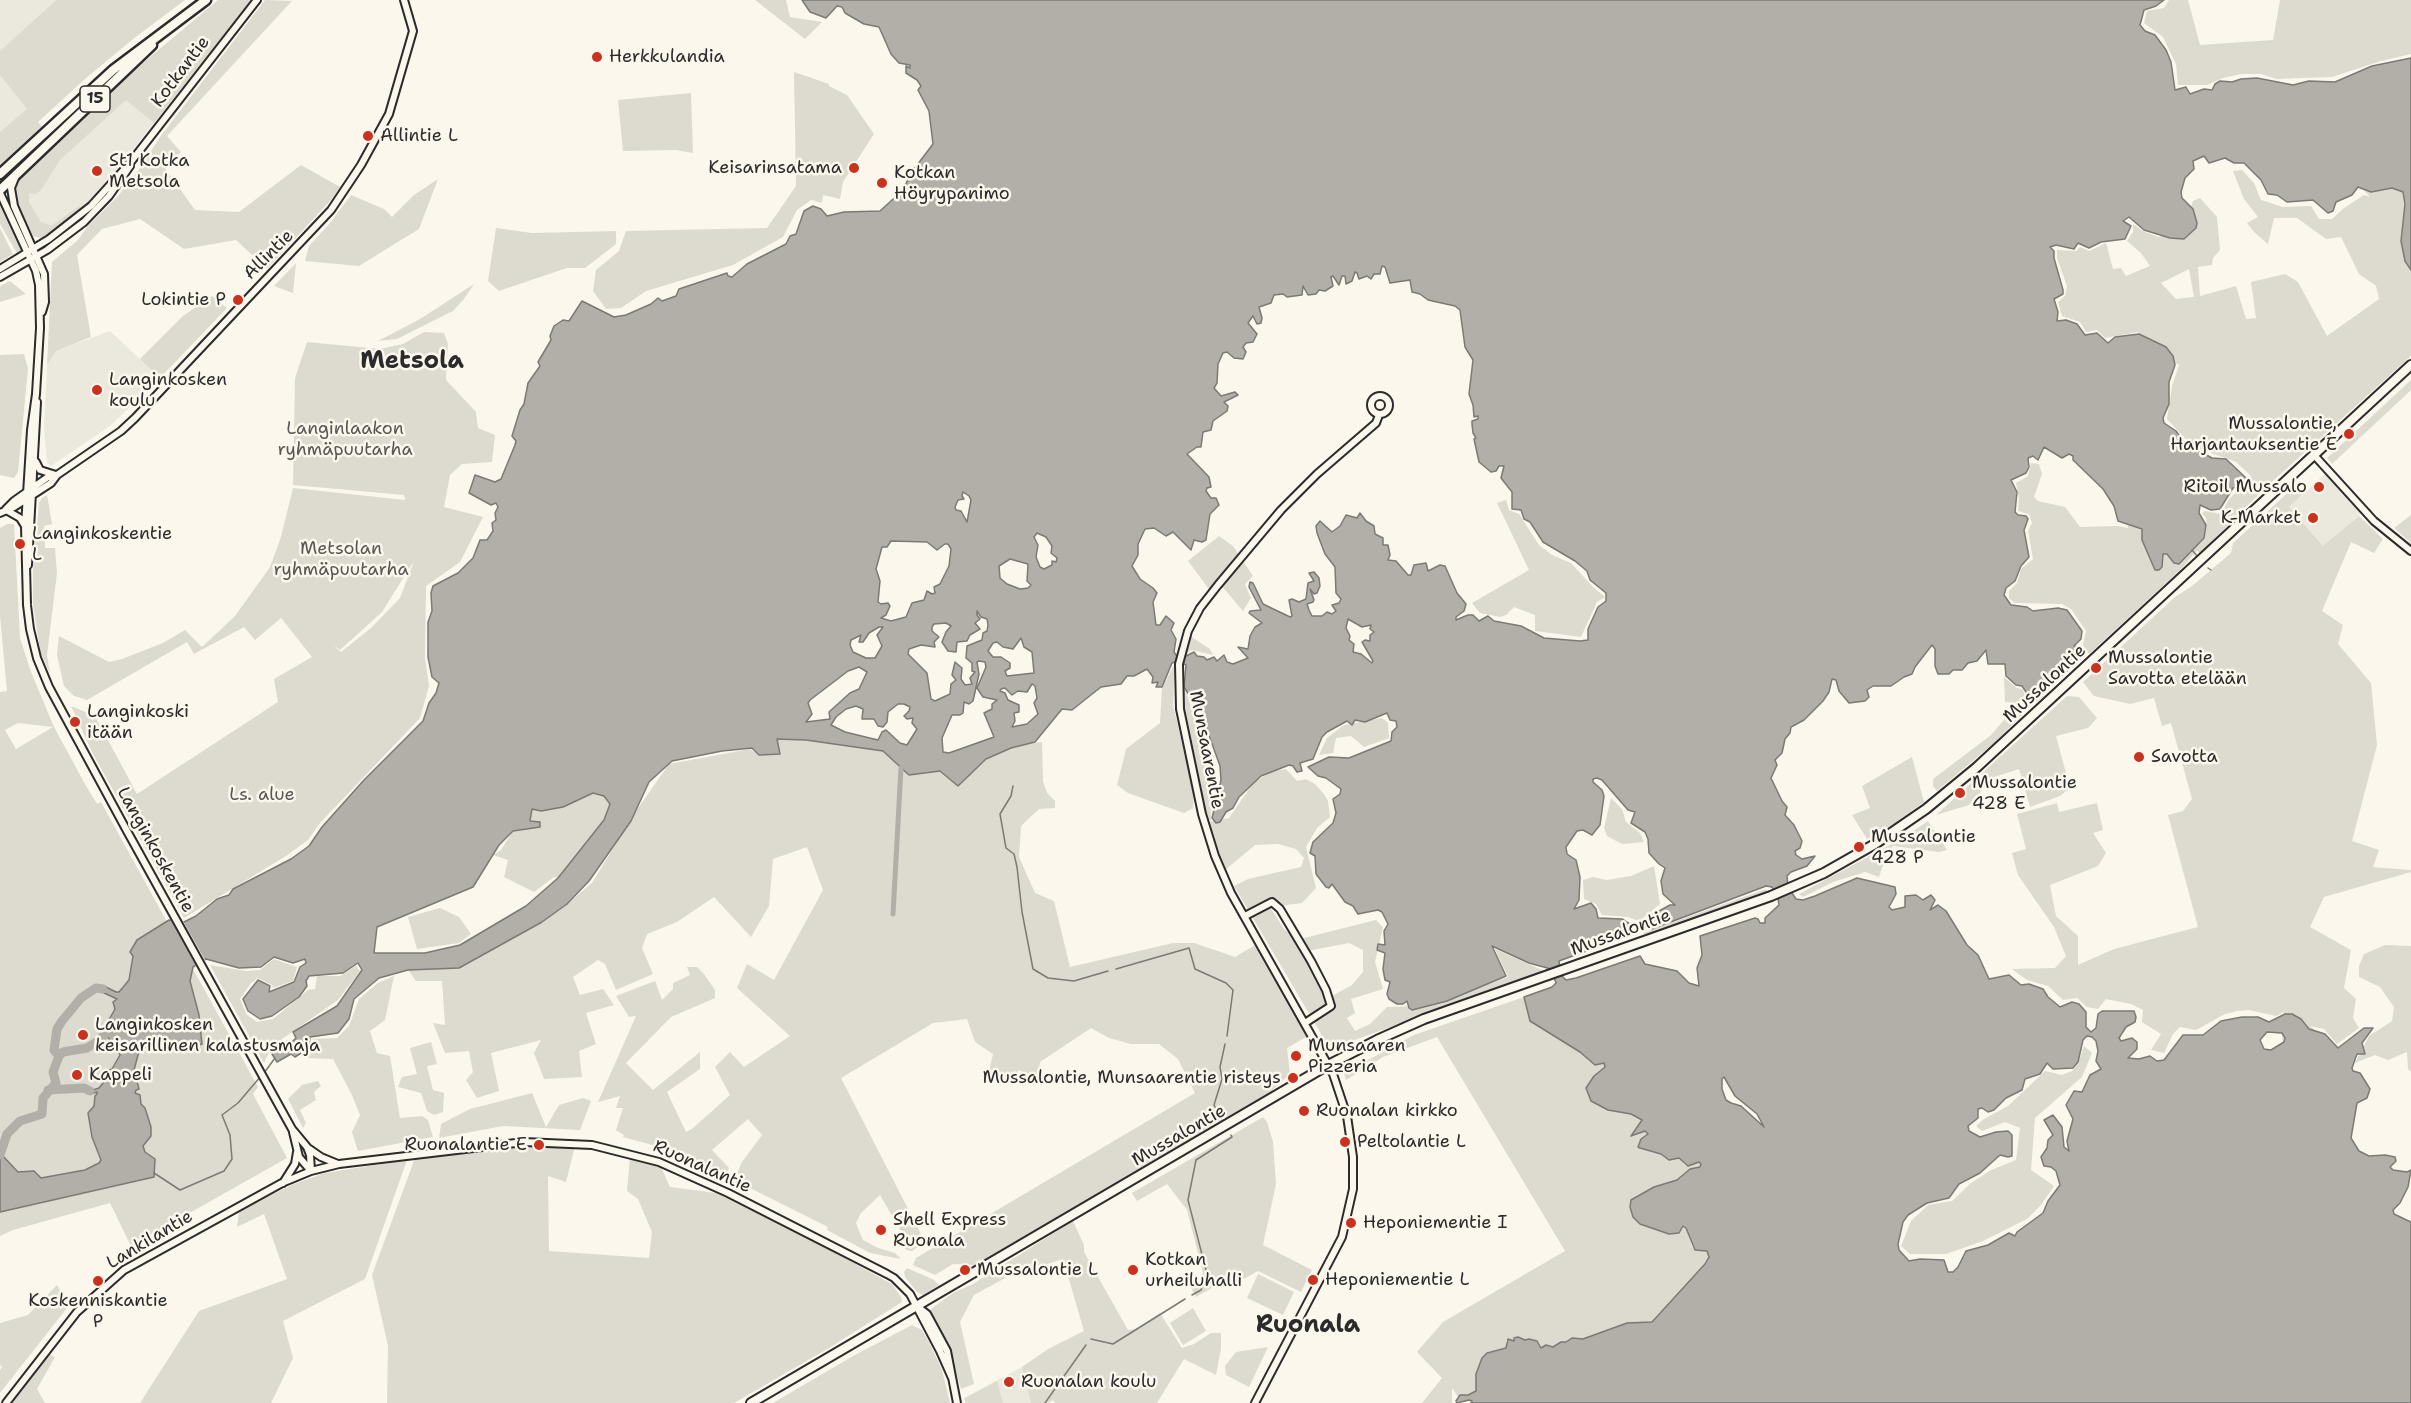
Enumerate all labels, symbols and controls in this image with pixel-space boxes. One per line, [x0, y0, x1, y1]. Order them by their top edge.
street label: Kotkantie [147, 32, 215, 112]
place label: Herkkulandia [609, 46, 725, 68]
marker: Herkkulandia [590, 50, 604, 64]
road number: 15 [80, 86, 110, 112]
place label: Allintie L [380, 125, 458, 147]
marker: Allintie L [361, 129, 375, 143]
place label: St1 Kotka Metsola [109, 150, 189, 192]
place label: Keisarinsatama [708, 157, 842, 179]
marker: Keisarinsatama [847, 161, 861, 175]
place label: Kotkan Höyrypanimo [894, 162, 1010, 204]
marker: St1 Kotka Metsola [90, 164, 104, 178]
marker: Kotkan Höyrypanimo [875, 176, 889, 190]
street label: Allintie [239, 225, 299, 285]
place label: Lokintie P [141, 289, 226, 311]
marker: Lokintie P [231, 293, 245, 307]
district label: Metsola [360, 348, 464, 376]
place label: Langinkosken koulu [109, 369, 227, 412]
marker: Langinkosken koulu [90, 383, 104, 397]
place label: Mussalontie, Harjantauksentie E [2170, 413, 2337, 456]
park label: Langinlaakon ryhmäpuutarha [277, 418, 413, 460]
marker: Mussalontie, Harjantauksentie E [2342, 427, 2356, 441]
place label: Ritoil Mussalo [2184, 476, 2307, 498]
marker: Ritoil Mussalo [2312, 480, 2326, 494]
place label: K-Market [2221, 507, 2301, 529]
marker: K-Market [2306, 511, 2320, 525]
place label: Langinkoskentie L [32, 523, 172, 566]
marker: Langinkoskentie L [13, 537, 27, 551]
park label: Metsolan ryhmäpuutarha [273, 538, 409, 580]
street label: Mussalontie [1999, 640, 2091, 728]
place label: Mussalontie Savotta etelään [2108, 647, 2247, 690]
marker: Mussalontie Savotta etelään [2089, 661, 2103, 675]
street label: Munsaarentie [1184, 689, 1228, 811]
place label: Langinkoski itään [87, 701, 189, 744]
marker: Langinkoski itään [68, 715, 82, 729]
place label: Savotta [2151, 746, 2218, 768]
marker: Savotta [2132, 750, 2146, 764]
place label: Mussalontie 428 E [1972, 772, 2077, 814]
street label: Langinkoskentie [112, 783, 198, 917]
park label: Ls. alue [229, 784, 295, 806]
marker: Mussalontie 428 E [1953, 786, 1967, 800]
place label: Mussalontie 428 P [1871, 826, 1976, 868]
marker: Mussalontie 428 P [1852, 840, 1866, 854]
street label: Mussalontie [1568, 905, 1674, 961]
place label: Langinkosken keisarillinen kalastusmaja [95, 1014, 320, 1056]
marker: Langinkosken keisarillinen kalastusmaja [76, 1028, 90, 1042]
place label: Munsaaren Pizzeria [1308, 1035, 1406, 1078]
marker: Munsaaren Pizzeria [1289, 1049, 1303, 1063]
place label: Kappeli [89, 1064, 152, 1086]
place label: Mussalontie, Munsaarentie risteys [982, 1067, 1281, 1089]
marker: Kappeli [70, 1068, 84, 1082]
marker: Mussalontie, Munsaarentie risteys [1286, 1071, 1300, 1085]
street label: Mussalontie [1128, 1100, 1230, 1172]
place label: Ruonalan kirkko [1316, 1100, 1458, 1122]
marker: Ruonalan kirkko [1297, 1104, 1311, 1118]
place label: Peltolantie L [1357, 1131, 1466, 1153]
place label: Ruonalantie E [404, 1134, 527, 1156]
marker: Peltolantie L [1338, 1135, 1352, 1149]
street label: Ruonalantie [650, 1136, 754, 1198]
marker: Ruonalantie E [532, 1138, 546, 1152]
street label: Lankilantie [103, 1206, 197, 1274]
place label: Shell Express Ruonala [893, 1209, 1006, 1252]
place label: Heponiementie I [1363, 1212, 1508, 1234]
marker: Heponiementie I [1344, 1216, 1358, 1230]
marker: Shell Express Ruonala [874, 1223, 888, 1237]
place label: Kotkan urheiluhalli [1145, 1249, 1242, 1292]
place label: Mussalontie L [977, 1259, 1098, 1281]
marker: Mussalontie L [958, 1263, 972, 1277]
marker: Kotkan urheiluhalli [1126, 1263, 1140, 1277]
place label: Heponiementie L [1325, 1269, 1470, 1291]
marker: Heponiementie L [1306, 1273, 1320, 1287]
marker: Koskenniskantie P [91, 1274, 105, 1288]
place label: Koskenniskantie P [28, 1290, 168, 1332]
district label: Ruonala [1256, 1312, 1360, 1340]
place label: Ruonalan koulu [1021, 1371, 1156, 1393]
marker: Ruonalan koulu [1002, 1375, 1016, 1389]

